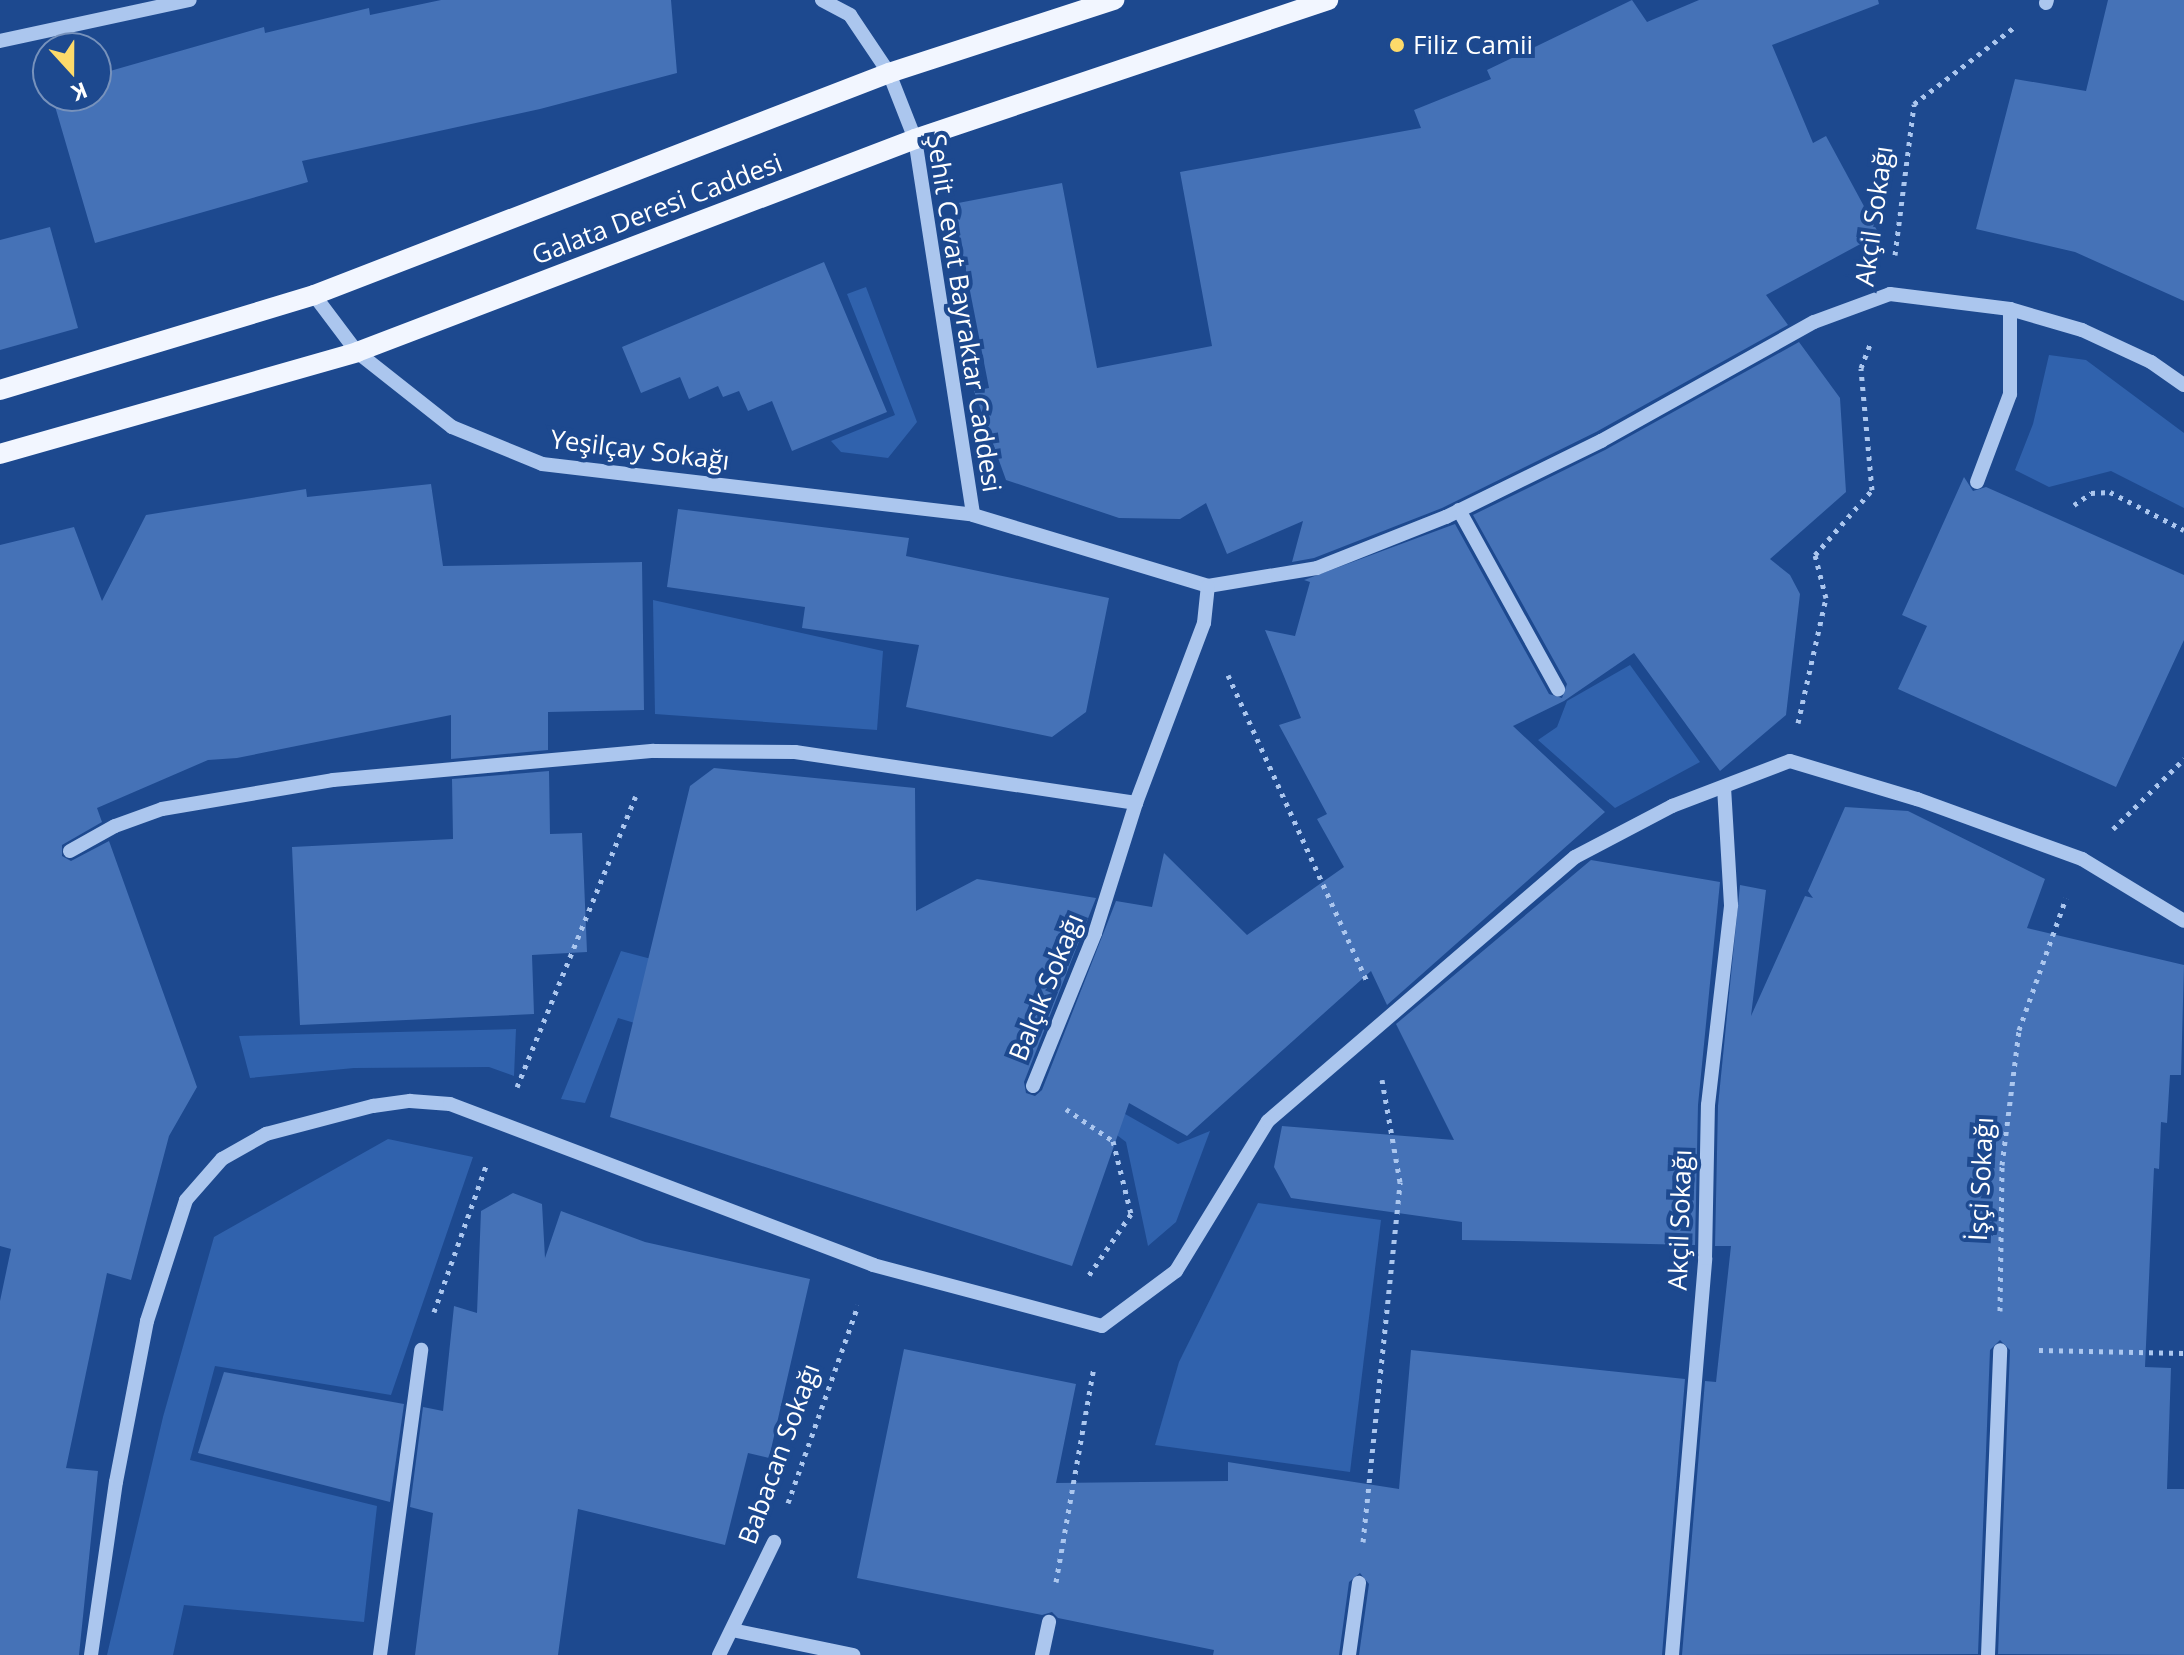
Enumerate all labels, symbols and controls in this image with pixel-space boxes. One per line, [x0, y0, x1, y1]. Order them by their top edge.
place label: Filiz Camii [1413, 29, 1533, 61]
north arrow [32, 32, 112, 112]
marker: Filiz Camii [1388, 36, 1406, 54]
text: K [68, 76, 92, 109]
street label: Şehit Cevat Bayraktar Caddesi [920, 132, 1008, 494]
street label: Akçil Sokağı [1849, 144, 1899, 288]
street label: Galata Deresi Caddesi [528, 147, 786, 271]
street label: Yeşilçay Sokağı [549, 424, 731, 476]
street label: Balçık Sokağı [1002, 909, 1090, 1065]
street label: İşçi Sokağı [1962, 1116, 2000, 1242]
street label: Akçil Sokağı [1662, 1149, 1698, 1291]
street label: Babacan Sokağı [732, 1359, 826, 1549]

